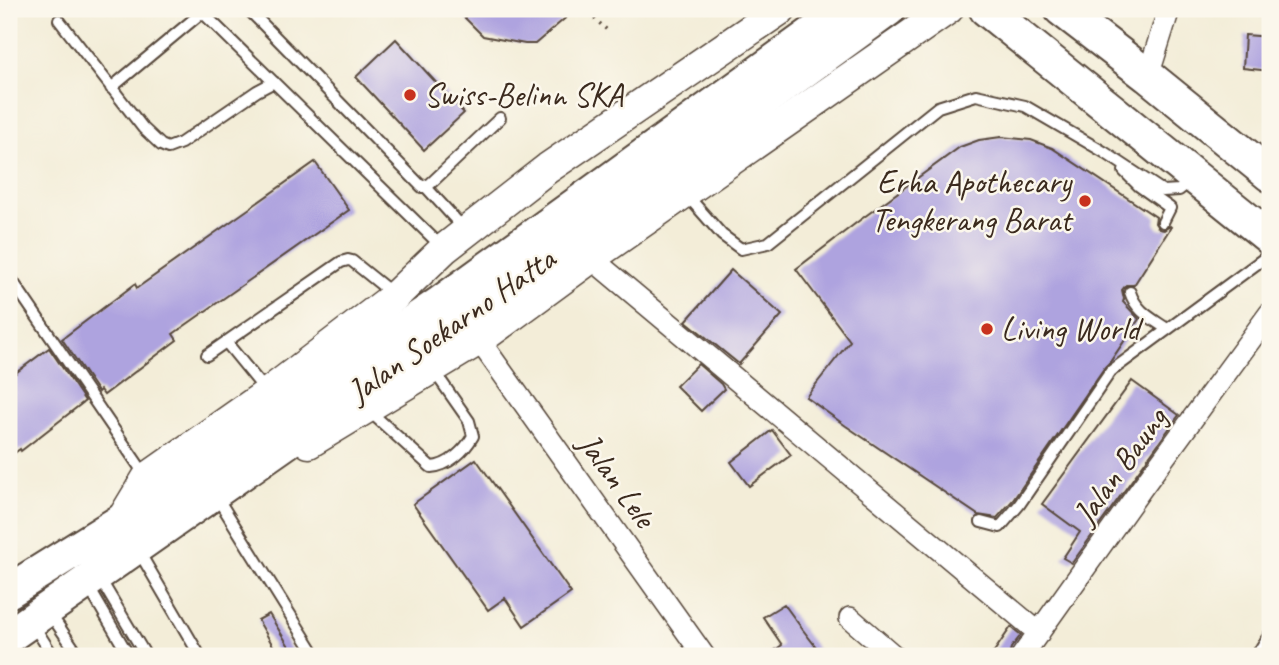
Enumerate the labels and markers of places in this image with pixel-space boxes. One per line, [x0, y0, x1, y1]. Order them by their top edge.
place label: Swiss-Belinn SKA [424, 74, 624, 116]
marker: Swiss-Belinn SKA [402, 87, 418, 103]
place label: Erha Apothecary Tengkerang Barat [871, 161, 1074, 241]
marker: Erha Apothecary Tengkerang Barat [1077, 193, 1093, 209]
place label: Living World [1001, 308, 1144, 350]
marker: Living World [979, 321, 995, 337]

